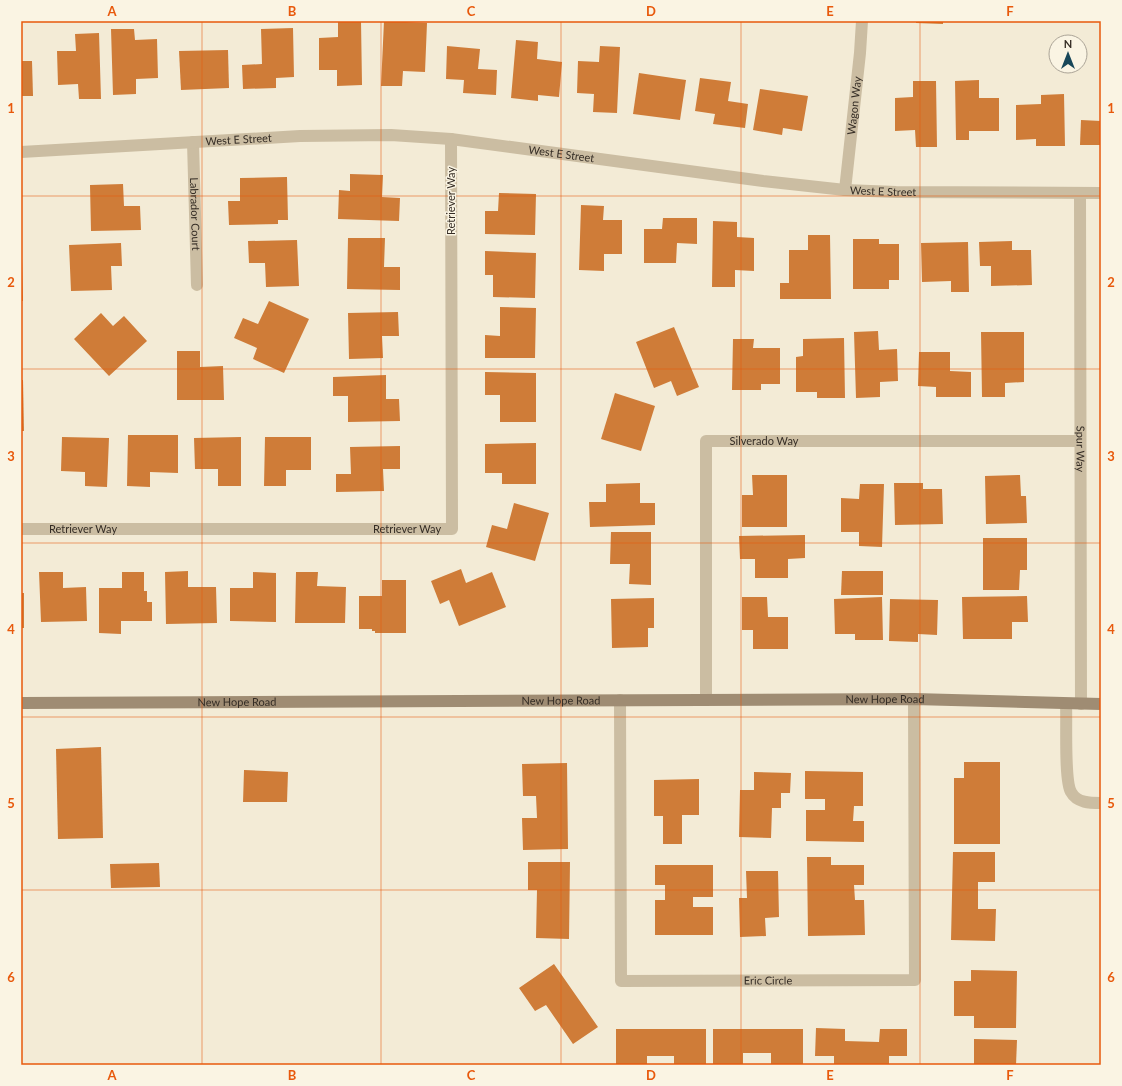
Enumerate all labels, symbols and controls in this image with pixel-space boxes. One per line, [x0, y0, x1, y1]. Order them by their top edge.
text: A [106, 3, 117, 19]
text: B [288, 3, 297, 19]
text: C [467, 3, 476, 19]
text: D [646, 3, 656, 19]
text: E [826, 3, 834, 19]
text: F [1006, 3, 1014, 19]
north arrow [1048, 34, 1088, 74]
text: N [1064, 37, 1072, 50]
street label: Wagon Way [844, 75, 863, 135]
text: 1 [7, 100, 15, 116]
text: 1 [1107, 100, 1115, 116]
street label: West E Street [205, 131, 272, 147]
street label: West E Street [528, 142, 595, 164]
street label: Retriever Way [444, 167, 457, 235]
street label: Labrador Court [188, 177, 203, 251]
street label: West E Street [850, 183, 916, 198]
text: 2 [7, 274, 15, 290]
text: 2 [1107, 274, 1115, 290]
street label: Spur Way [1074, 426, 1088, 473]
street label: Silverado Way [730, 434, 799, 447]
text: 3 [7, 448, 15, 464]
text: 3 [1107, 448, 1115, 464]
street label: Retriever Way [49, 522, 117, 535]
street label: Retriever Way [373, 522, 441, 535]
text: 4 [7, 621, 15, 637]
text: 4 [1107, 621, 1115, 637]
street label: New Hope Road [845, 692, 925, 705]
street label: New Hope Road [521, 693, 601, 707]
street label: New Hope Road [197, 695, 277, 708]
text: 5 [7, 795, 15, 811]
text: 5 [1107, 795, 1115, 811]
text: 6 [7, 969, 15, 985]
text: 6 [1107, 969, 1115, 985]
street label: Eric Circle [744, 973, 792, 987]
text: A [106, 1067, 117, 1083]
text: B [288, 1067, 297, 1083]
text: C [467, 1067, 476, 1083]
text: D [646, 1067, 656, 1083]
text: E [826, 1067, 834, 1083]
text: F [1006, 1067, 1014, 1083]

